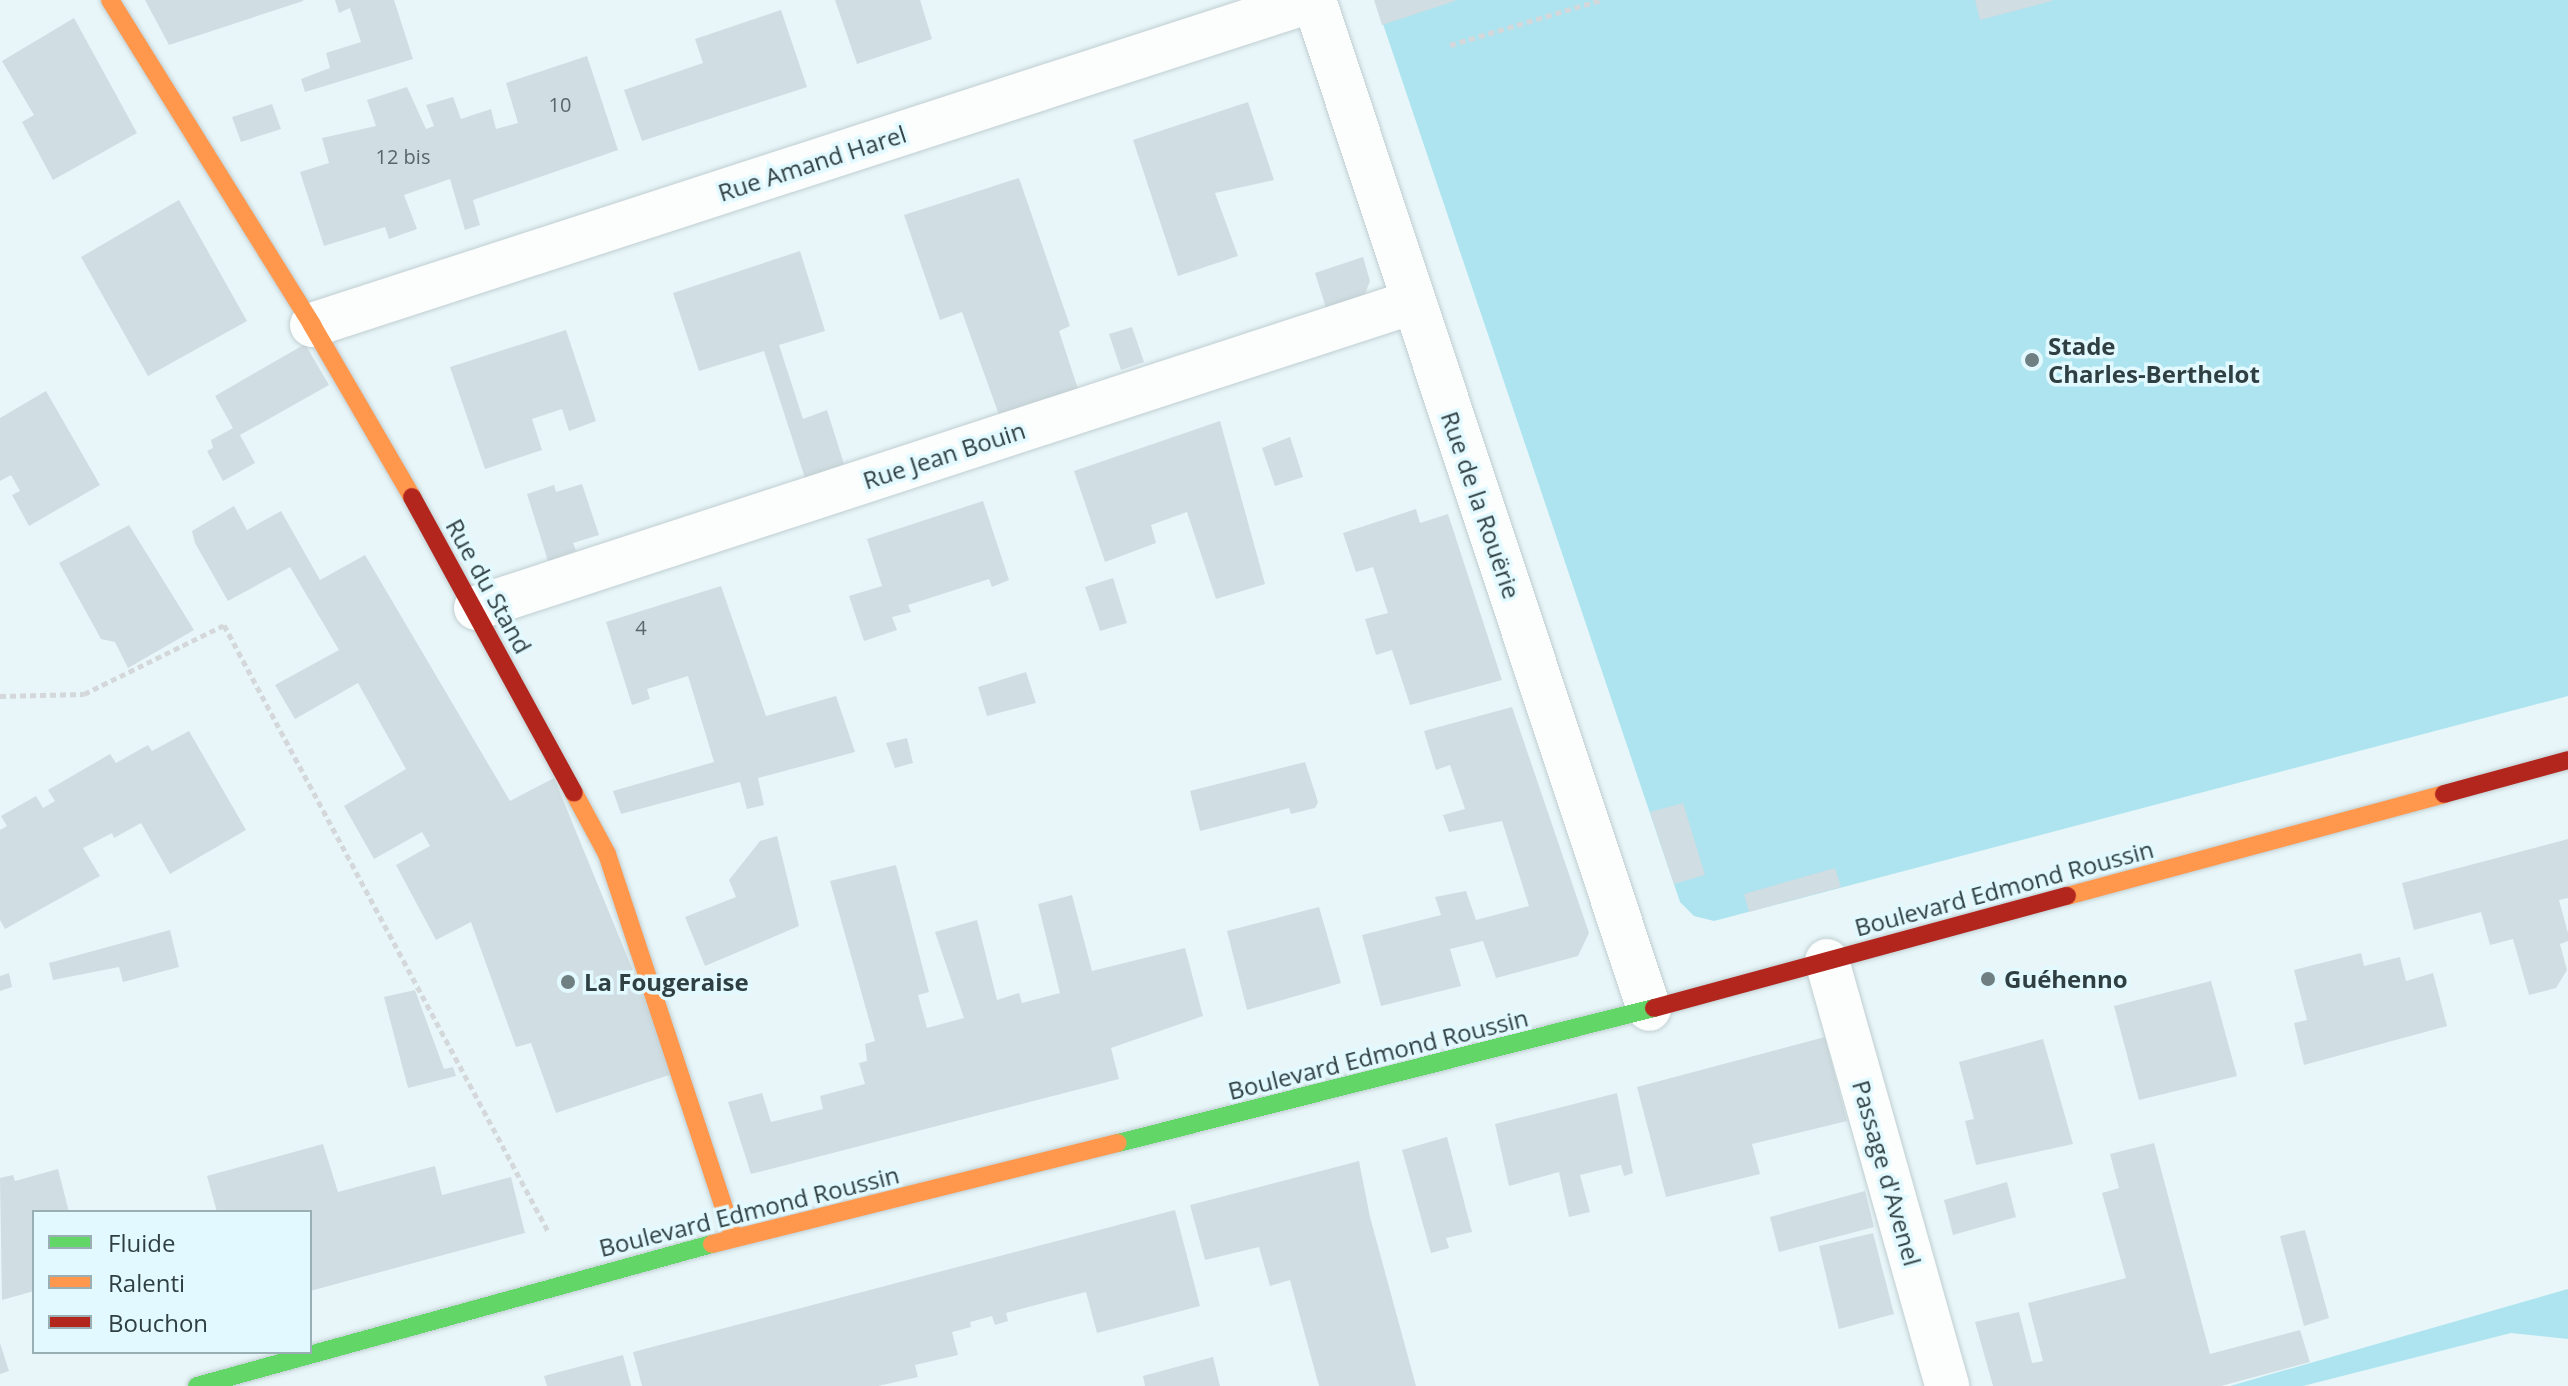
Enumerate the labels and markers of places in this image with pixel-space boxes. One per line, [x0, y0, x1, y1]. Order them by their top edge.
place label: Stade Charles-Berthelot [2048, 332, 2260, 388]
marker: Stade Charles-Berthelot [2023, 351, 2041, 369]
place label: Guéhenno [2004, 965, 2128, 993]
place label: La Fougeraise [584, 968, 749, 996]
marker: Guéhenno [1979, 970, 1997, 988]
marker: La Fougeraise [559, 973, 577, 991]

